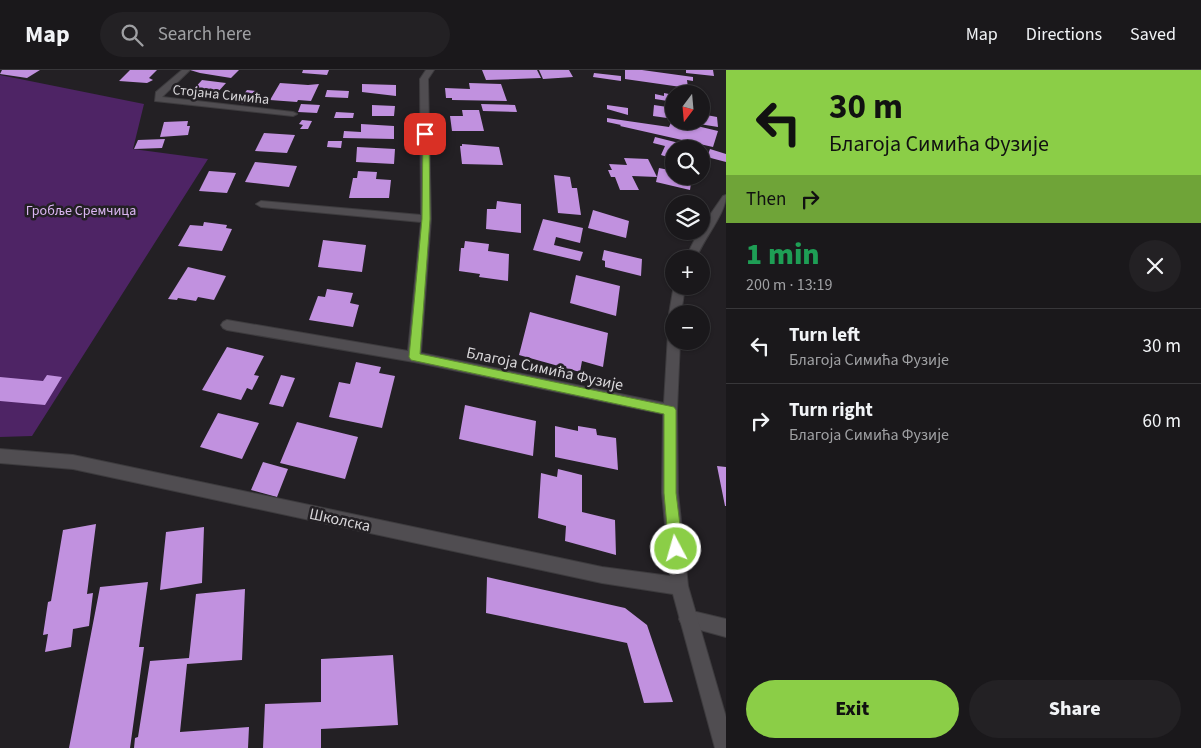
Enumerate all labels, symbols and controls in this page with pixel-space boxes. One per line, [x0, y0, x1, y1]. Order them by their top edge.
search box [100, 12, 450, 57]
text: Map [25, 17, 70, 52]
icon: search [118, 21, 146, 49]
text: Search here [158, 21, 251, 48]
text: Map [966, 22, 998, 47]
text: Directions [1026, 22, 1102, 47]
text: Saved [1130, 22, 1176, 47]
street label: Стојана Симића [172, 80, 270, 110]
text: 30 m [829, 82, 903, 132]
north arrow [665, 85, 710, 130]
map controls [665, 85, 710, 350]
icon: left [746, 90, 811, 155]
pin [404, 113, 446, 155]
icon: arrive [411, 120, 439, 148]
text: Благоја Симића Фузије [829, 128, 1049, 160]
button: search [665, 140, 710, 185]
icon: right [796, 185, 824, 213]
text: Then [746, 186, 786, 213]
button: layers [665, 195, 710, 240]
park label: Гробље Сремчица [26, 201, 136, 221]
text: 1 min [746, 233, 820, 276]
button: close [1129, 240, 1181, 292]
button: + [665, 250, 710, 295]
text: 200 m · 13:19 [746, 274, 833, 296]
button: − [665, 305, 710, 350]
text: Turn left [789, 322, 860, 349]
icon: left [746, 332, 774, 360]
text: 30 m [1143, 333, 1181, 360]
street label: Благоја Симића Фузије [464, 342, 625, 396]
text: Благоја Симића Фузије [789, 349, 949, 371]
text: Turn right [789, 397, 873, 424]
icon: right [746, 407, 774, 435]
text: 60 m [1143, 408, 1181, 435]
text: Благоја Симића Фузије [789, 424, 949, 446]
street label: Школска [307, 503, 372, 537]
position arrow [649, 522, 701, 574]
button: Exit [746, 680, 959, 738]
button: Share [969, 680, 1181, 738]

